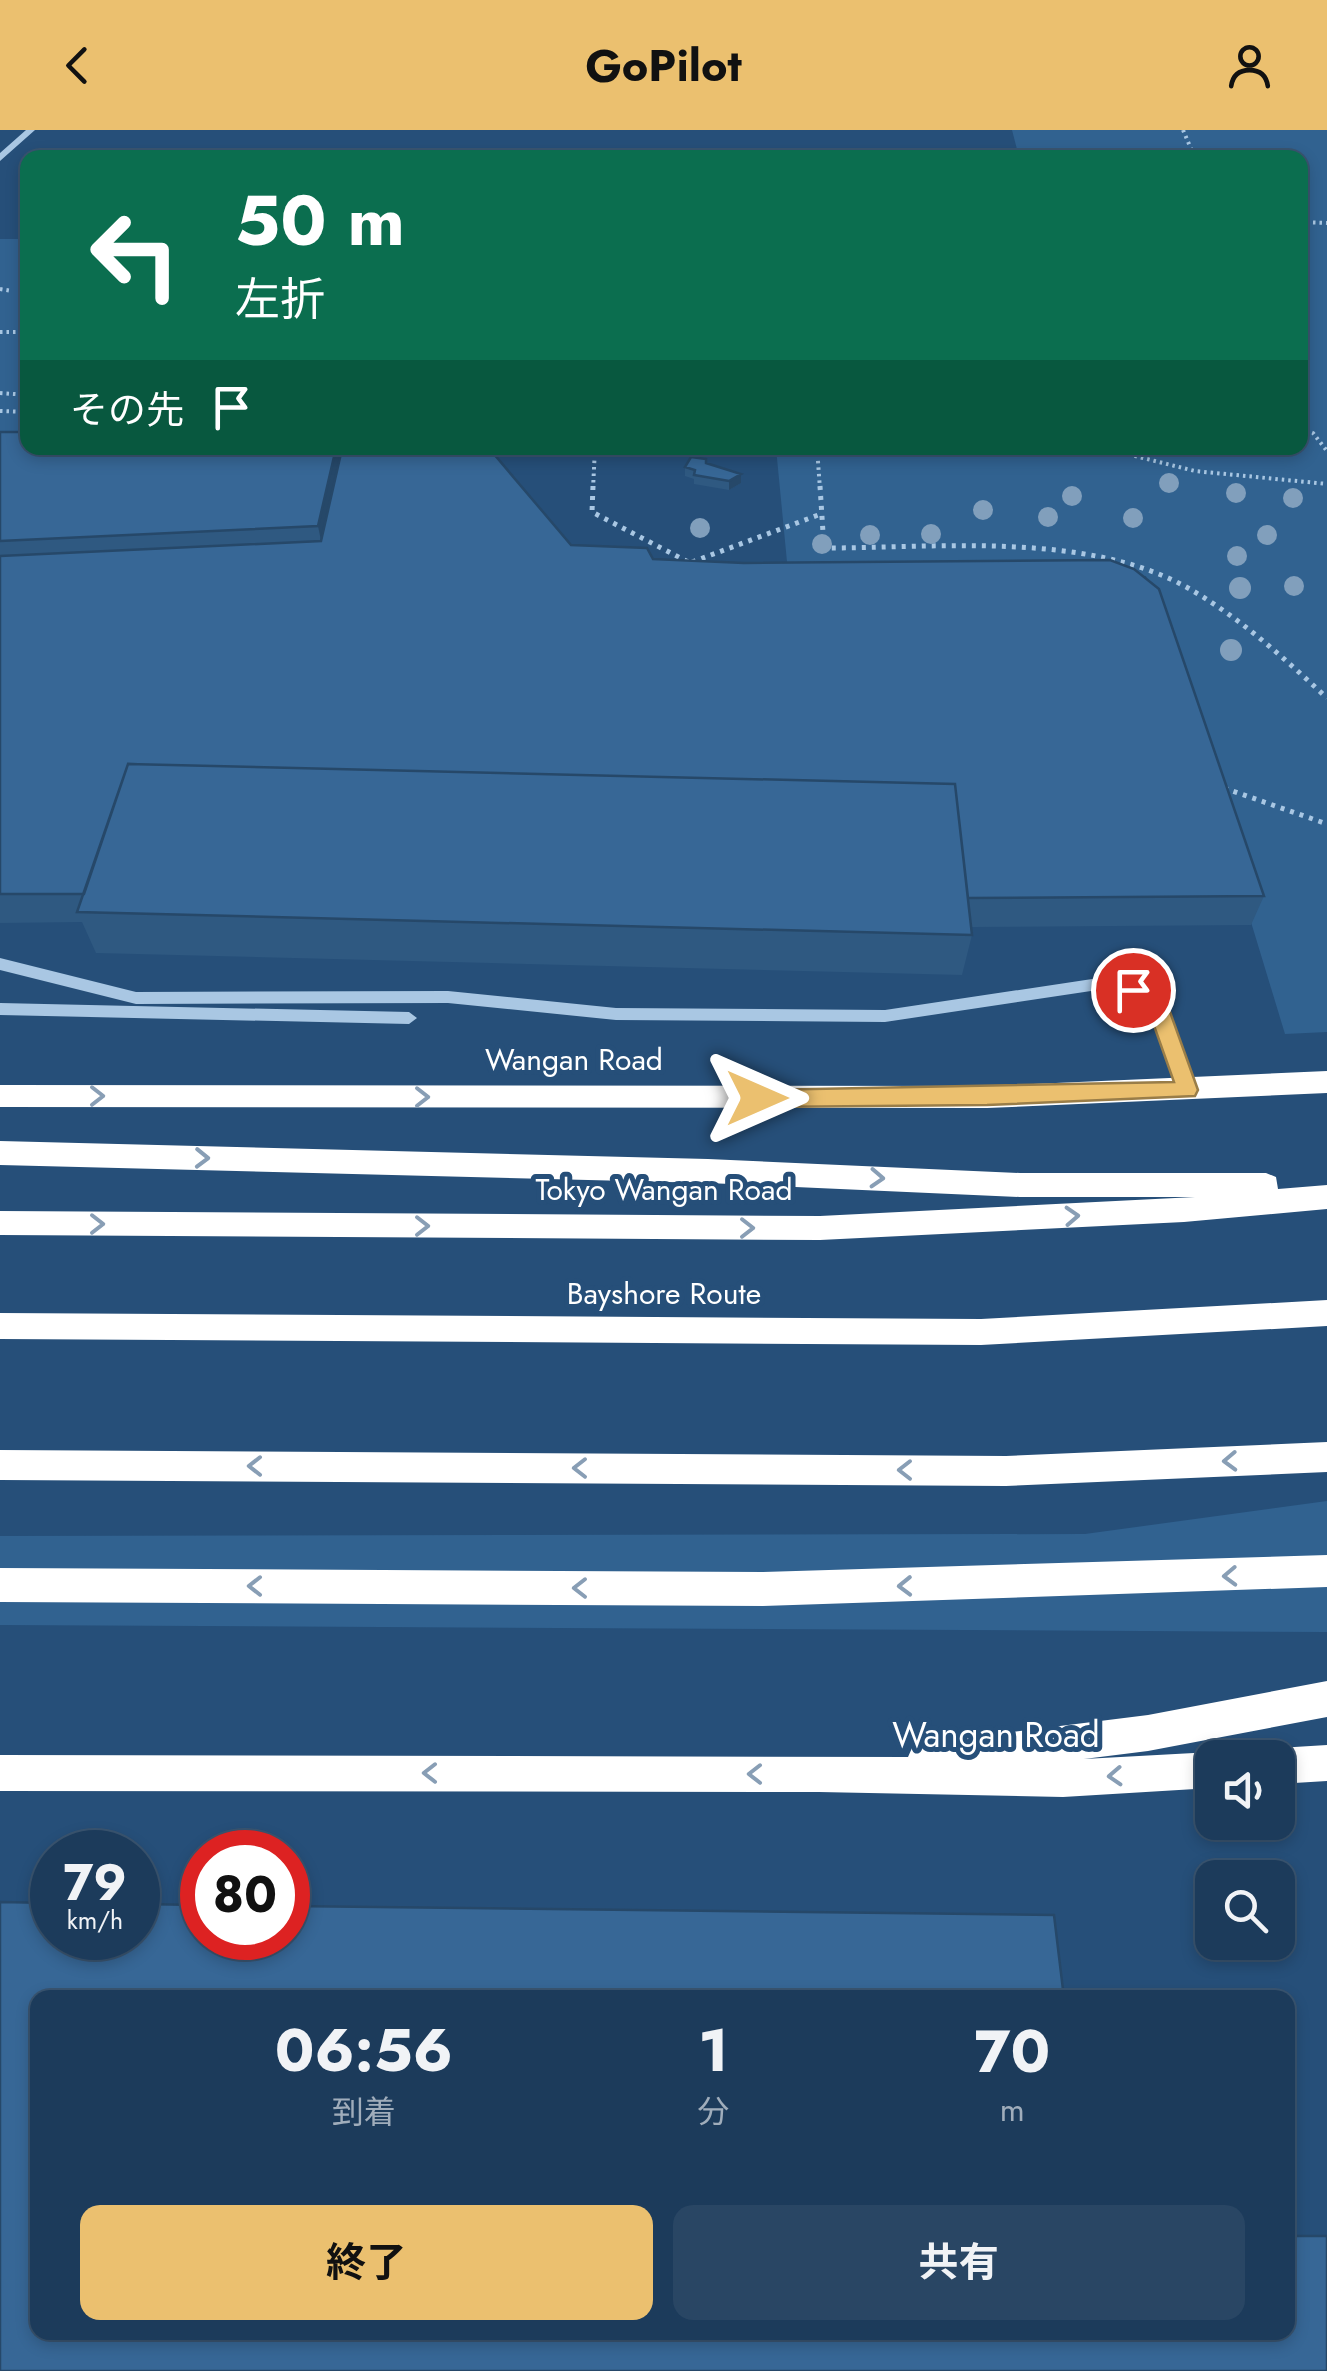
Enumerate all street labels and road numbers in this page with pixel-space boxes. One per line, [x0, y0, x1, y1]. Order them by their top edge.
street label: Wangan Road [485, 1038, 663, 1081]
street label: Tokyo Wangan Road [536, 1168, 792, 1211]
street label: Bayshore Route [567, 1272, 761, 1315]
street label: Wangan Road [892, 1710, 1100, 1760]

